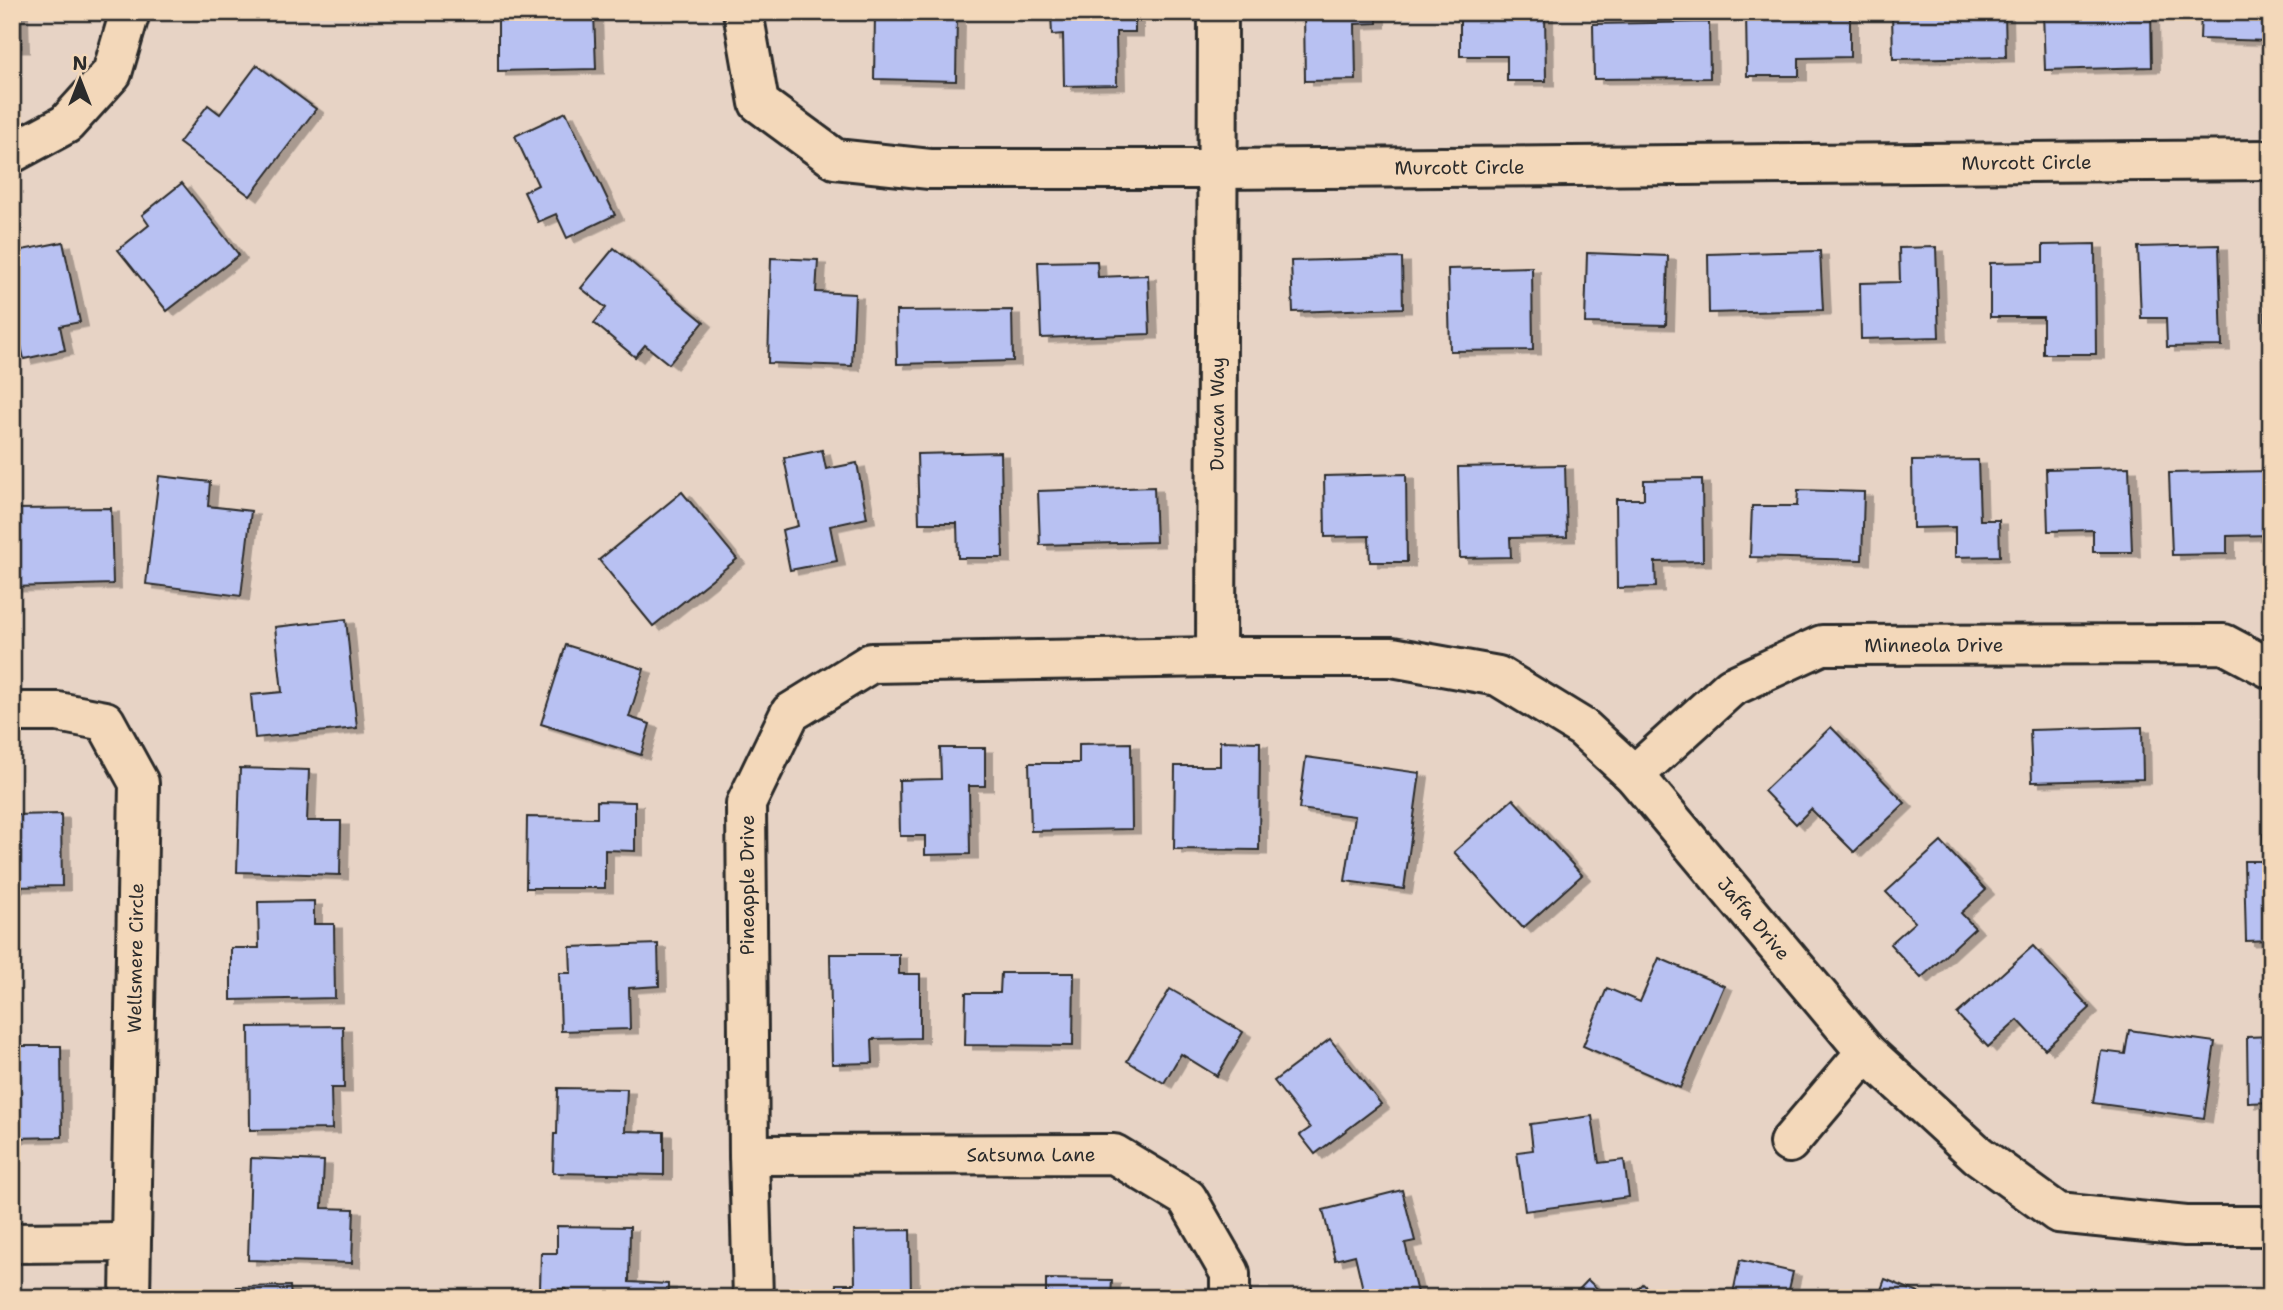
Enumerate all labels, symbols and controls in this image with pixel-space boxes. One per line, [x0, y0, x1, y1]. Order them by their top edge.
north arrow [46, 46, 116, 116]
text: N [72, 51, 88, 76]
street label: Murcott Circle [1961, 150, 2092, 176]
street label: Murcott Circle [1394, 154, 1525, 180]
street label: Duncan Way [1205, 357, 1230, 471]
street label: Minneola Drive [1864, 633, 2003, 658]
street label: Pineapple Drive [735, 815, 760, 955]
street label: Jaffa Drive [1712, 872, 1796, 965]
street label: Wellsmere Circle [122, 883, 149, 1033]
street label: Satsuma Lane [966, 1142, 1096, 1167]

